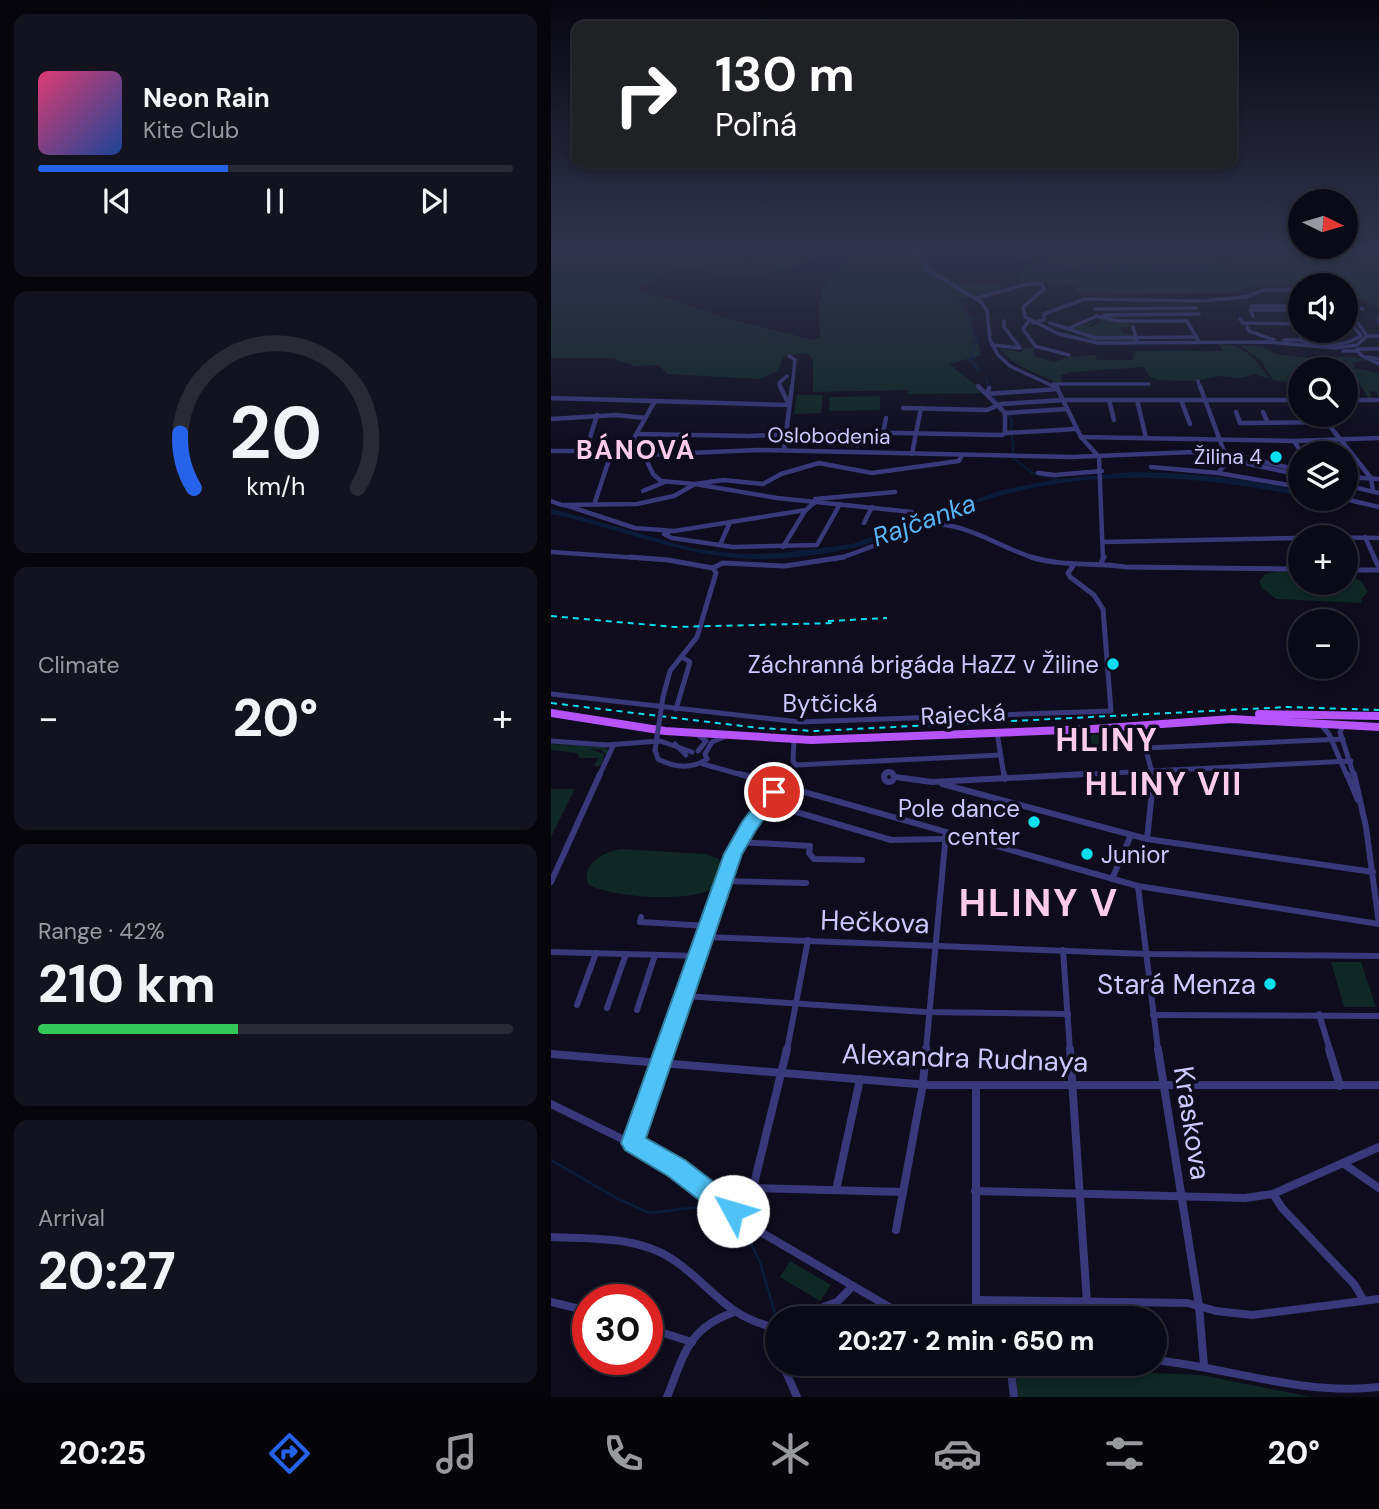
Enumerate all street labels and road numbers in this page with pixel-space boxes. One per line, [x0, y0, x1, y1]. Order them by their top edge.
street label: Oslobodenia [767, 421, 891, 451]
street label: Bytčická [782, 688, 878, 719]
street label: Rajecká [920, 696, 1006, 732]
street label: Hečkova [820, 902, 930, 942]
street label: Alexandra Rudnaya [841, 1035, 1089, 1081]
street label: Kraskova [1165, 1064, 1219, 1182]

